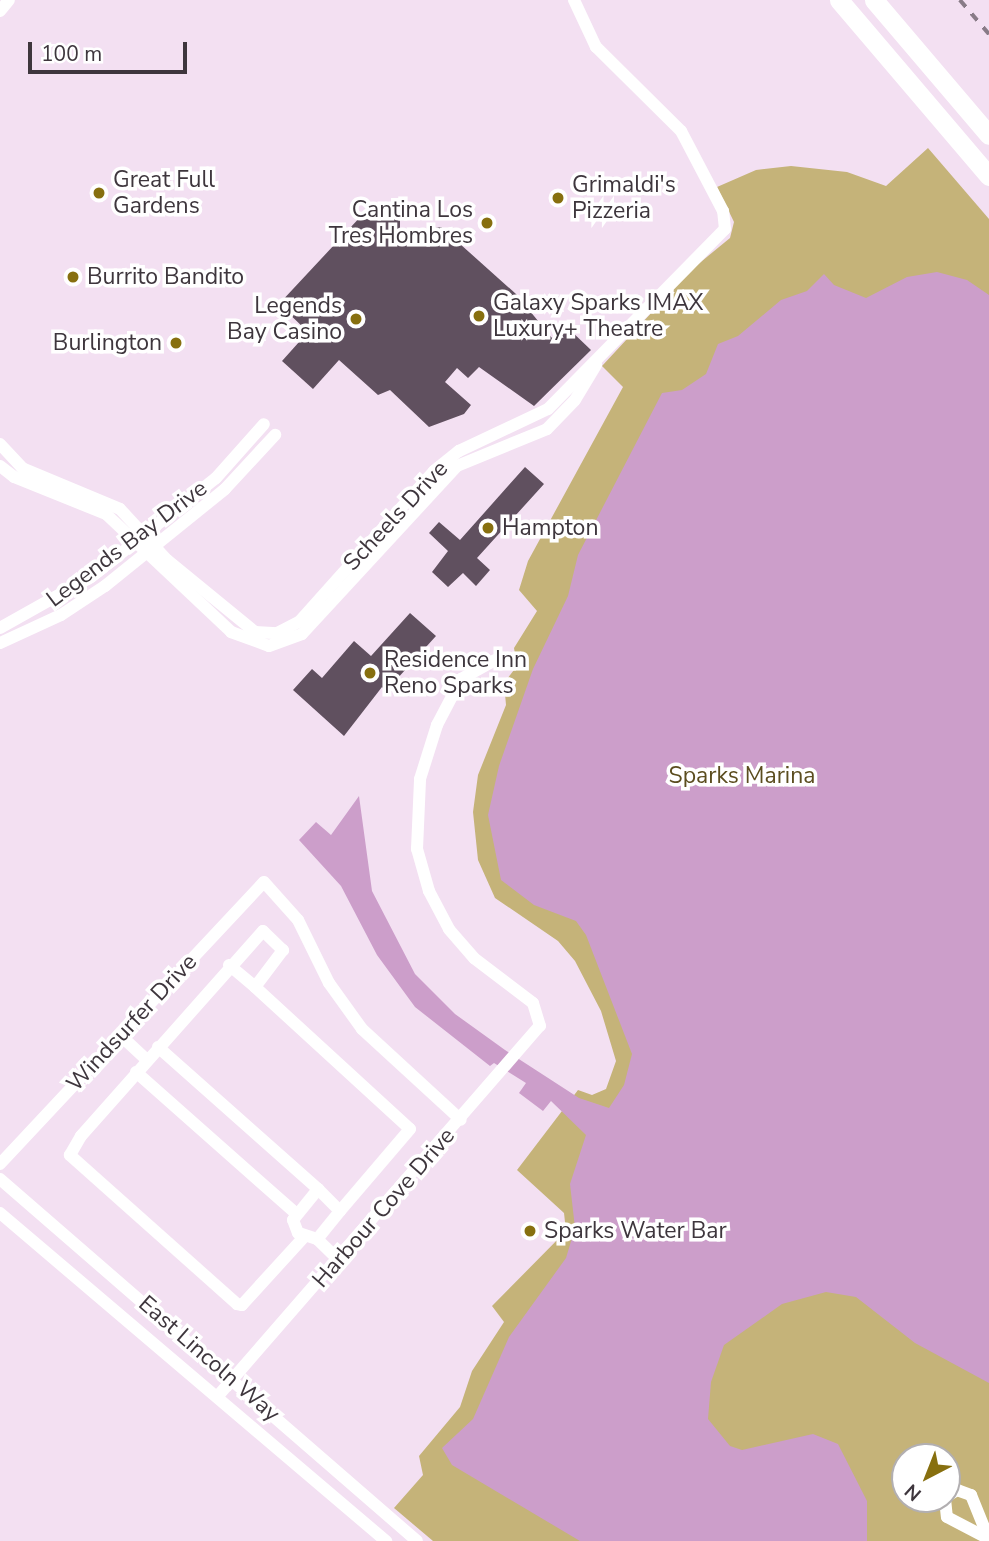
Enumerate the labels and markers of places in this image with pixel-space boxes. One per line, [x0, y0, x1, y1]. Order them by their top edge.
place label: Great Full Gardens [113, 166, 215, 220]
place label: Grimaldi's Pizzeria [572, 171, 676, 225]
marker: Great Full Gardens [91, 185, 107, 201]
marker: Grimaldi's Pizzeria [550, 190, 566, 206]
place label: Cantina Los Tres Hombres [329, 196, 473, 250]
marker: Cantina Los Tres Hombres [479, 215, 495, 231]
place label: Burrito Bandito [87, 263, 244, 291]
marker: Burrito Bandito [65, 269, 81, 285]
place label: Galaxy Sparks IMAX Luxury+ Theatre [493, 289, 704, 343]
place label: Legends Bay Casino [227, 292, 342, 346]
marker: Galaxy Sparks IMAX Luxury+ Theatre [471, 308, 487, 324]
marker: Legends Bay Casino [348, 311, 364, 327]
place label: Burlington [53, 329, 162, 357]
marker: Burlington [168, 335, 184, 351]
place label: Hampton [502, 514, 598, 542]
marker: Hampton [480, 520, 496, 536]
place label: Residence Inn Reno Sparks [384, 646, 527, 700]
marker: Residence Inn Reno Sparks [362, 665, 378, 681]
place label: Sparks Water Bar [544, 1217, 727, 1245]
marker: Sparks Water Bar [522, 1223, 538, 1239]

